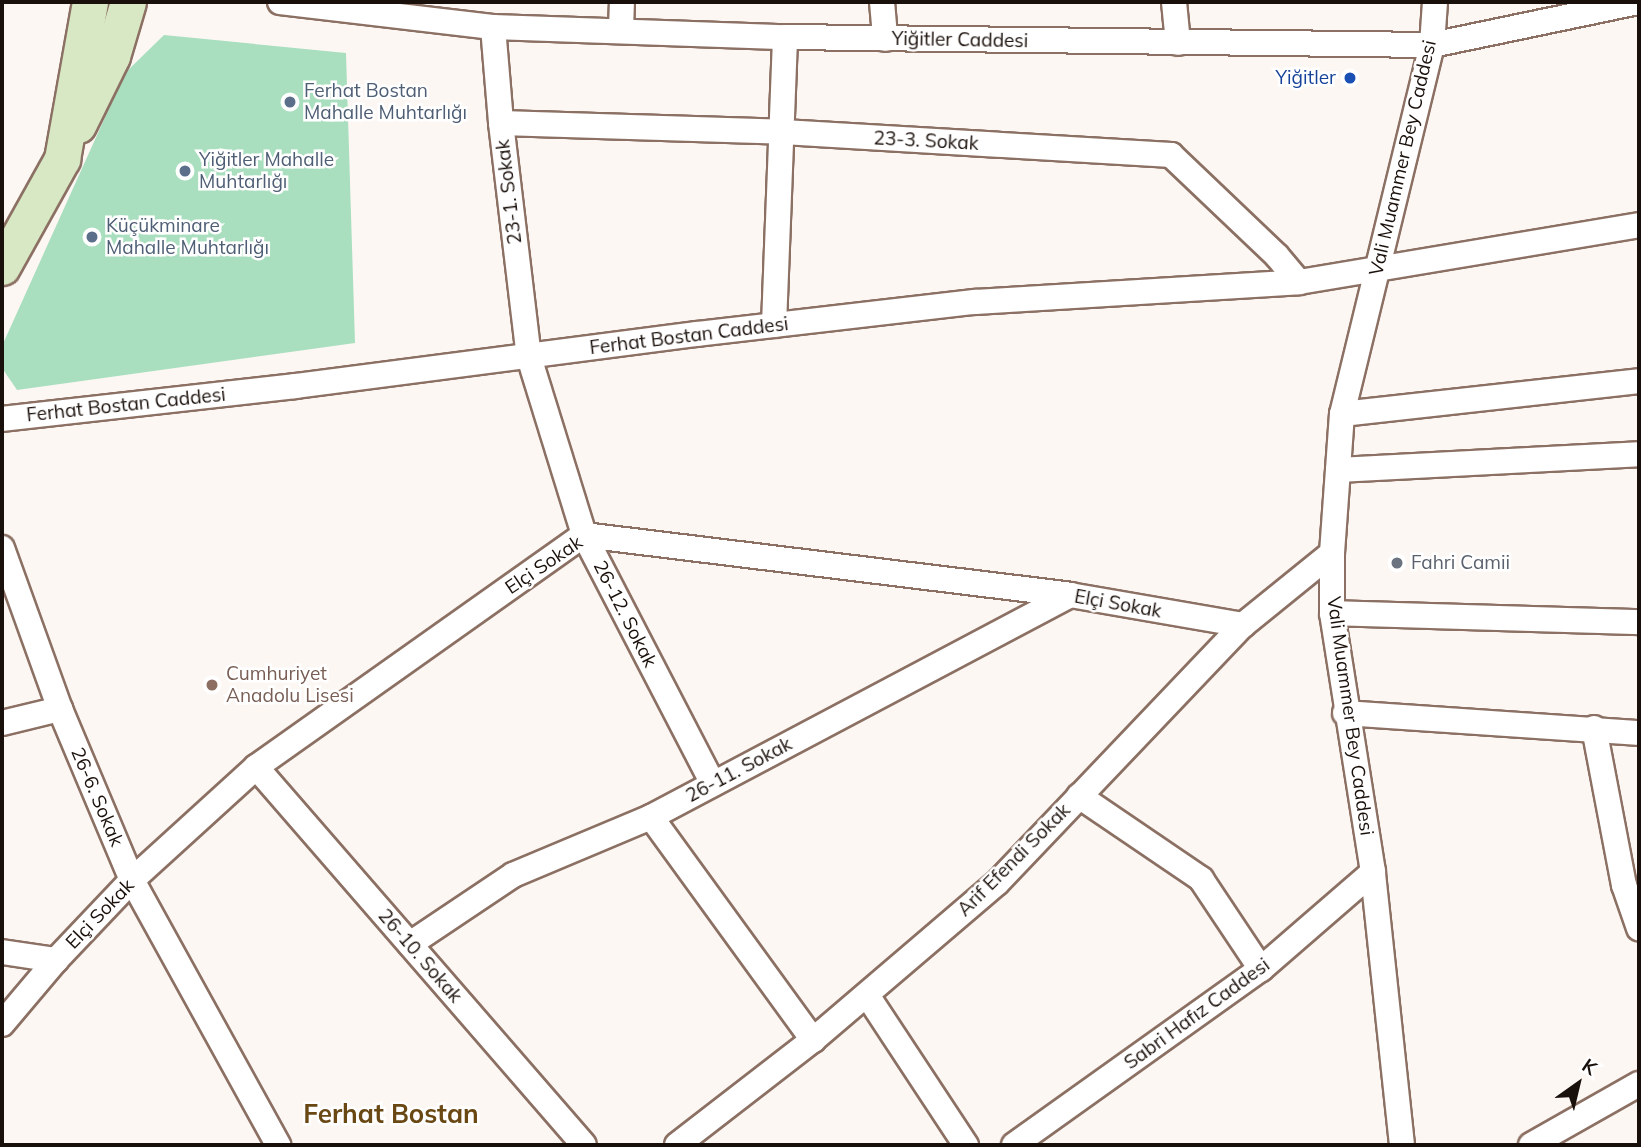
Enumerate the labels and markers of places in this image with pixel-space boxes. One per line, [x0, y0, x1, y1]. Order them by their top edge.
place label: Yiğitler [1276, 67, 1336, 89]
marker: Yiğitler [1342, 70, 1358, 86]
place label: Ferhat Bostan Mahalle Muhtarlığı [304, 80, 467, 124]
marker: Ferhat Bostan Mahalle Muhtarlığı [282, 94, 298, 110]
place label: Yiğitler Mahalle Muhtarlığı [199, 149, 334, 193]
marker: Yiğitler Mahalle Muhtarlığı [177, 163, 193, 179]
place label: Küçükminare Mahalle Muhtarlığı [106, 215, 269, 259]
marker: Küçükminare Mahalle Muhtarlığı [84, 229, 100, 245]
place label: Fahri Camii [1411, 552, 1510, 574]
marker: Fahri Camii [1389, 555, 1405, 571]
place label: Cumhuriyet Anadolu Lisesi [226, 663, 354, 707]
marker: Cumhuriyet Anadolu Lisesi [204, 677, 220, 693]

